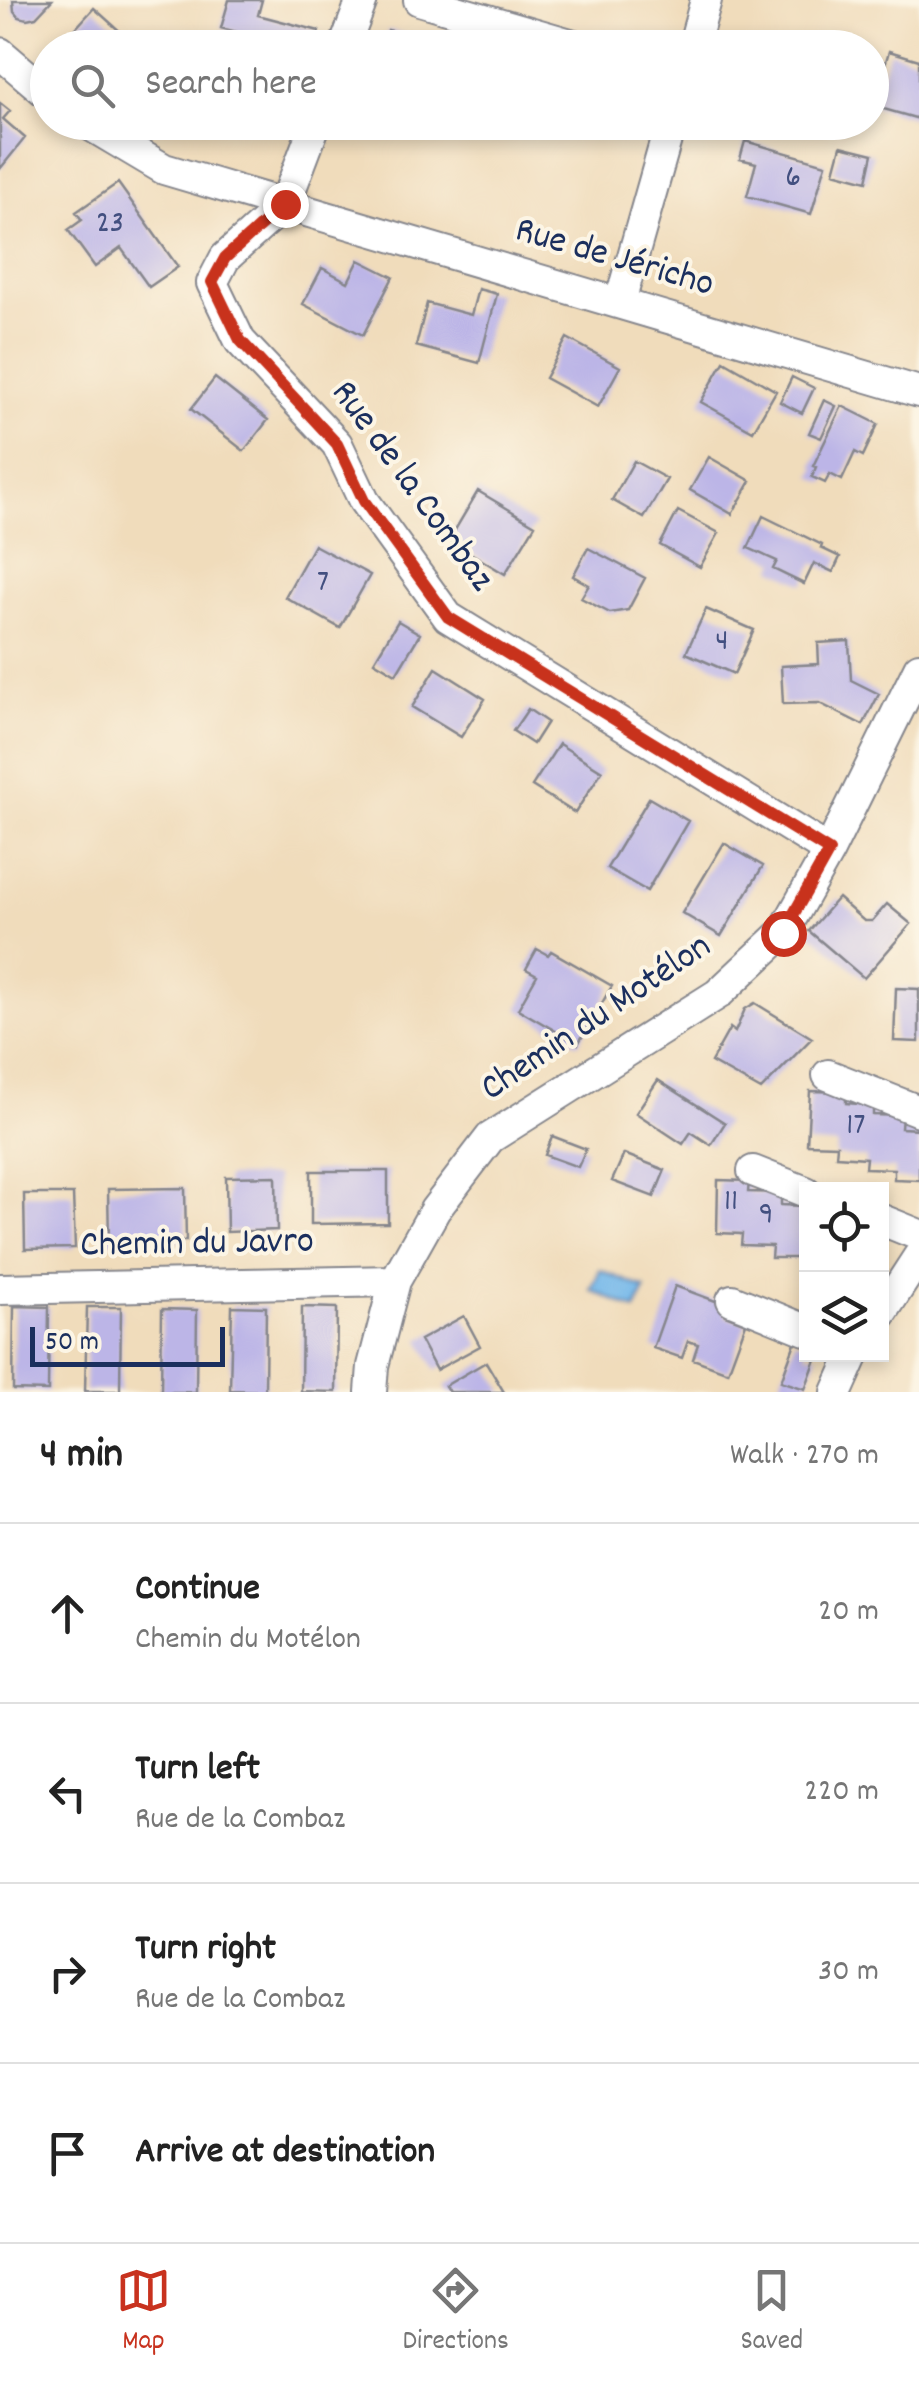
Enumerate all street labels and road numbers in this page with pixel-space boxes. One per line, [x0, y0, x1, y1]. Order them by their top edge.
street label: Rue de Jéricho [508, 204, 720, 314]
street label: Rue de la Combaz [315, 370, 507, 604]
street label: Chemin du Motélon [470, 921, 724, 1117]
street label: Chemin du Javro [80, 1215, 314, 1275]

